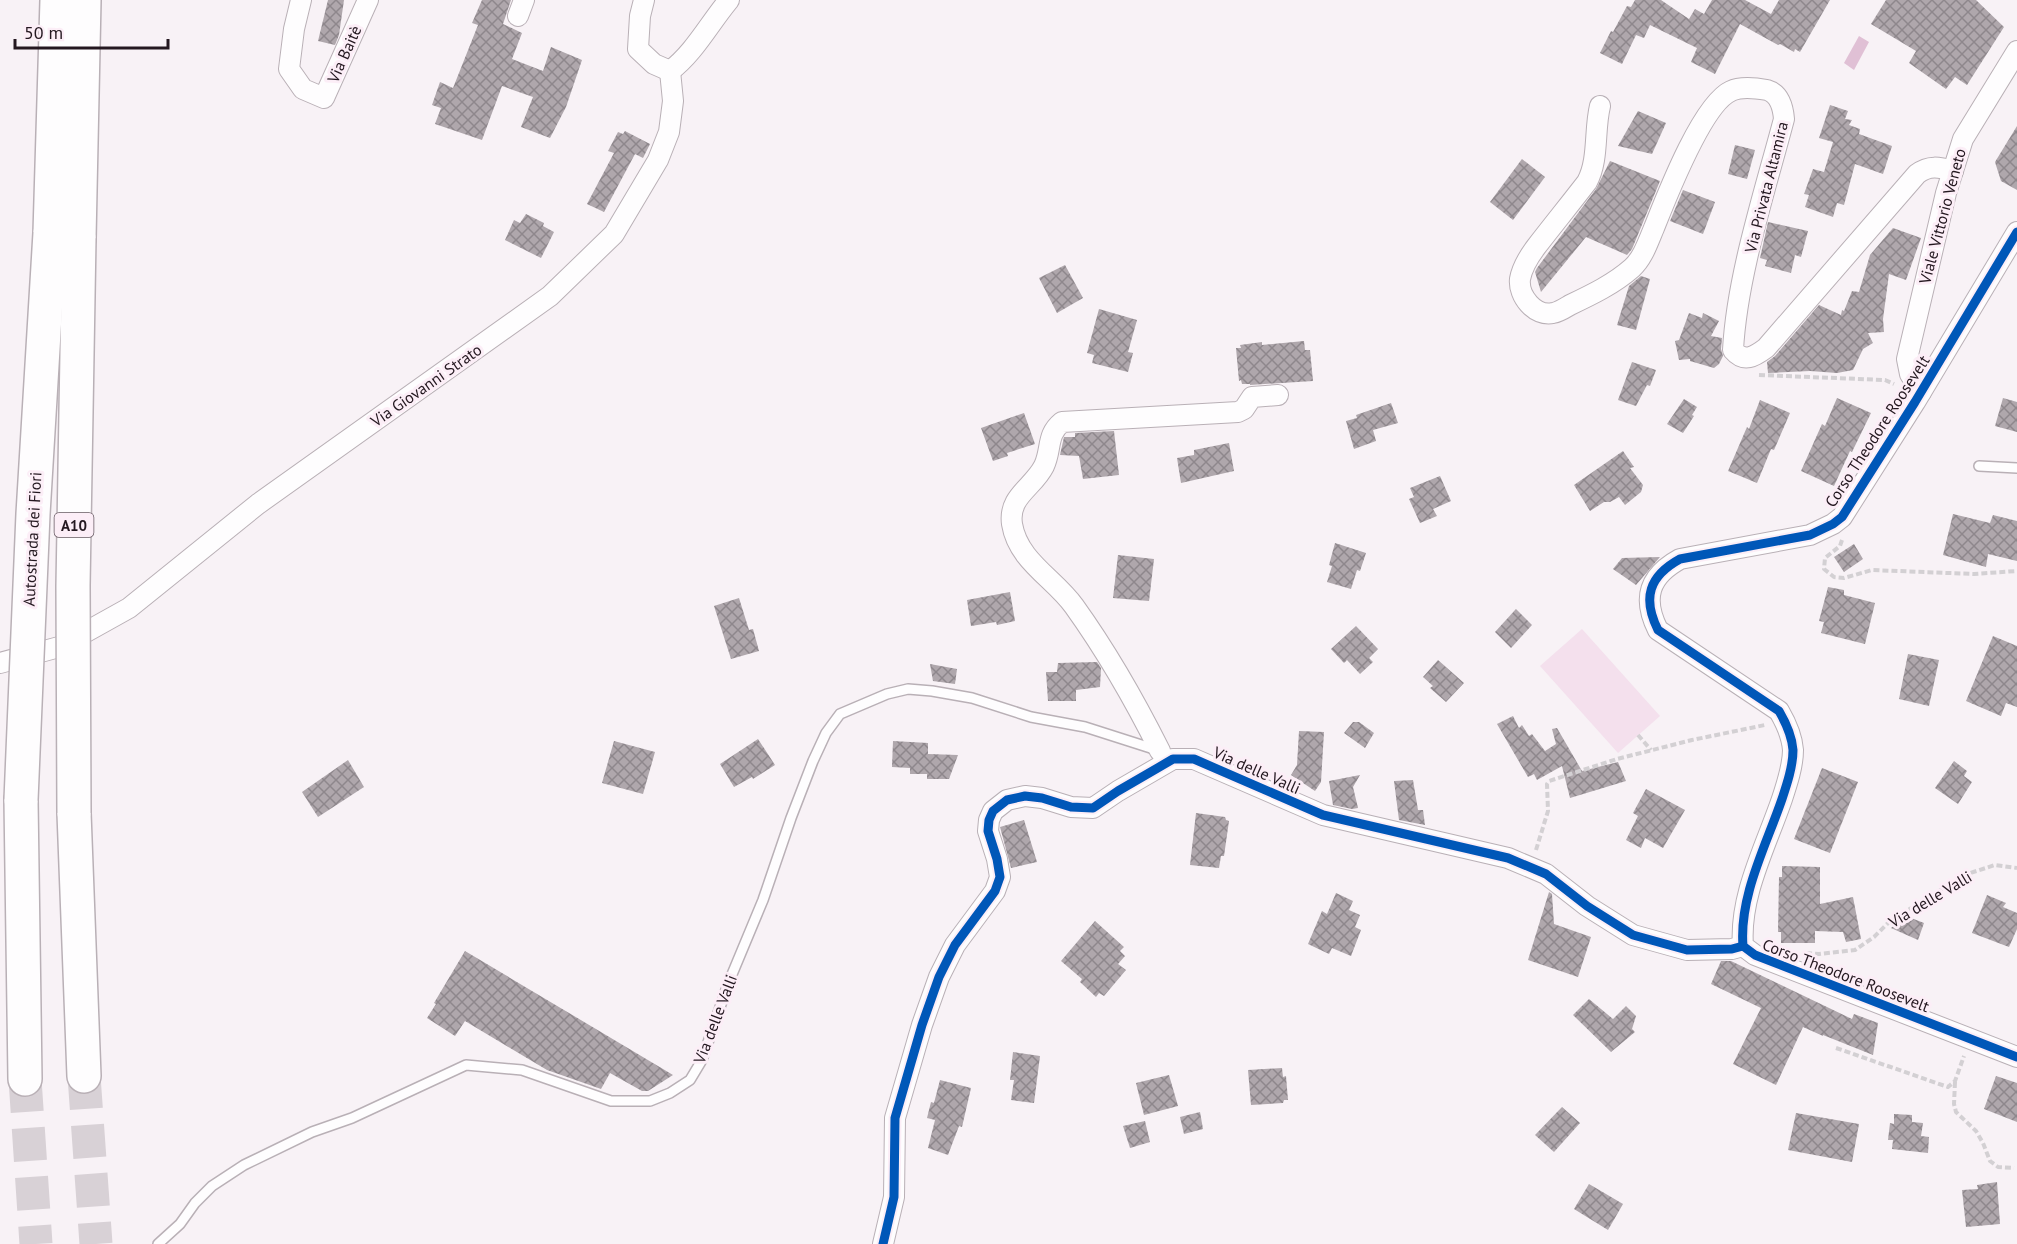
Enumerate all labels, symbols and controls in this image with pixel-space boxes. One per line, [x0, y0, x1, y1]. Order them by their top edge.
scale bar [15, 12, 168, 50]
text: 50 m [24, 21, 63, 44]
street label: Via Baitè [322, 22, 365, 87]
street label: Via Privata Altamira [1740, 119, 1792, 256]
street label: Viale Vittorio Veneto [1914, 146, 1970, 287]
street label: Via Giovanni Strato [366, 339, 485, 431]
street label: Corso Theodore Roosevelt [1820, 351, 1934, 511]
street label: Autostrada dei Fiori [18, 471, 46, 607]
road number: A10 [54, 513, 94, 537]
street label: Via delle Valli [1209, 741, 1304, 798]
street label: Via delle Valli [1884, 866, 1975, 932]
street label: Corso Theodore Roosevelt [1760, 934, 1933, 1016]
street label: Via delle Valli [689, 972, 741, 1067]

